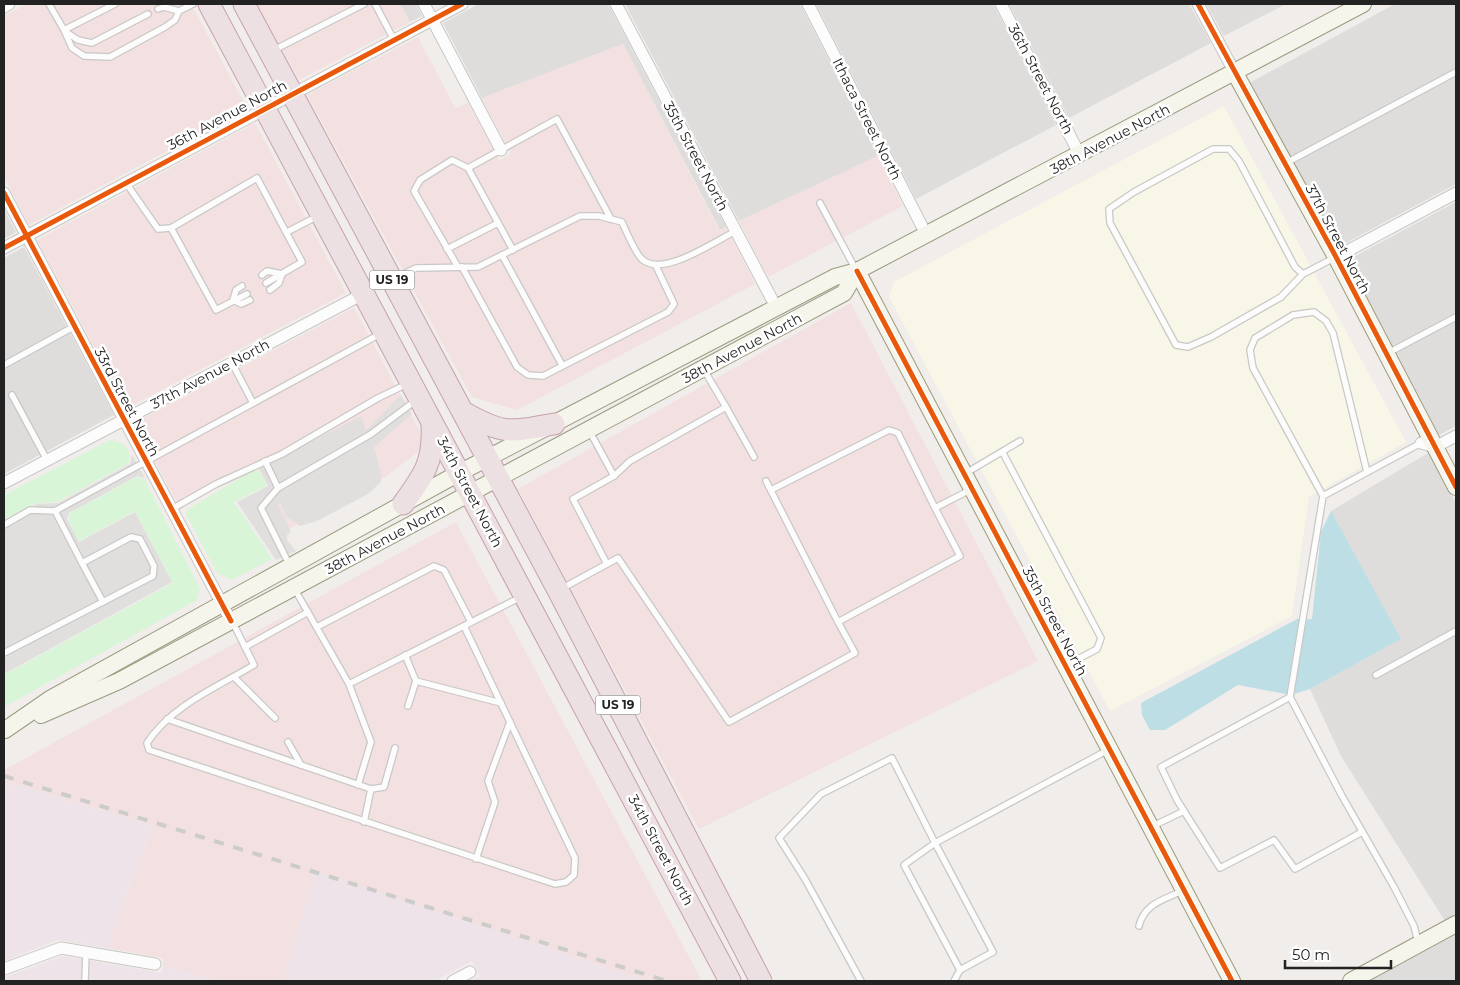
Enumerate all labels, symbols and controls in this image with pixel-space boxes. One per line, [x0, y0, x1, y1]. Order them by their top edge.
street label: 36th Street North [1004, 21, 1078, 137]
street label: Ithaca Street North [828, 55, 906, 183]
street label: 36th Avenue North [164, 76, 290, 154]
street label: 35th Street North [660, 98, 732, 214]
street label: 38th Avenue North [1047, 100, 1173, 178]
street label: 37th Street North [1301, 181, 1375, 297]
road number: US 19 [370, 270, 414, 290]
street label: 38th Avenue North [679, 309, 805, 387]
street label: 37th Avenue North [147, 335, 273, 413]
street label: 33rd Street North [91, 344, 163, 460]
street label: 34th Street North [433, 433, 507, 551]
street label: 38th Avenue North [322, 500, 448, 578]
street label: 35th Street North [1019, 563, 1091, 679]
road number: US 19 [596, 696, 640, 714]
street label: 34th Street North [624, 791, 698, 909]
scale bar [1285, 938, 1391, 970]
text: 50 m [1292, 945, 1330, 964]

